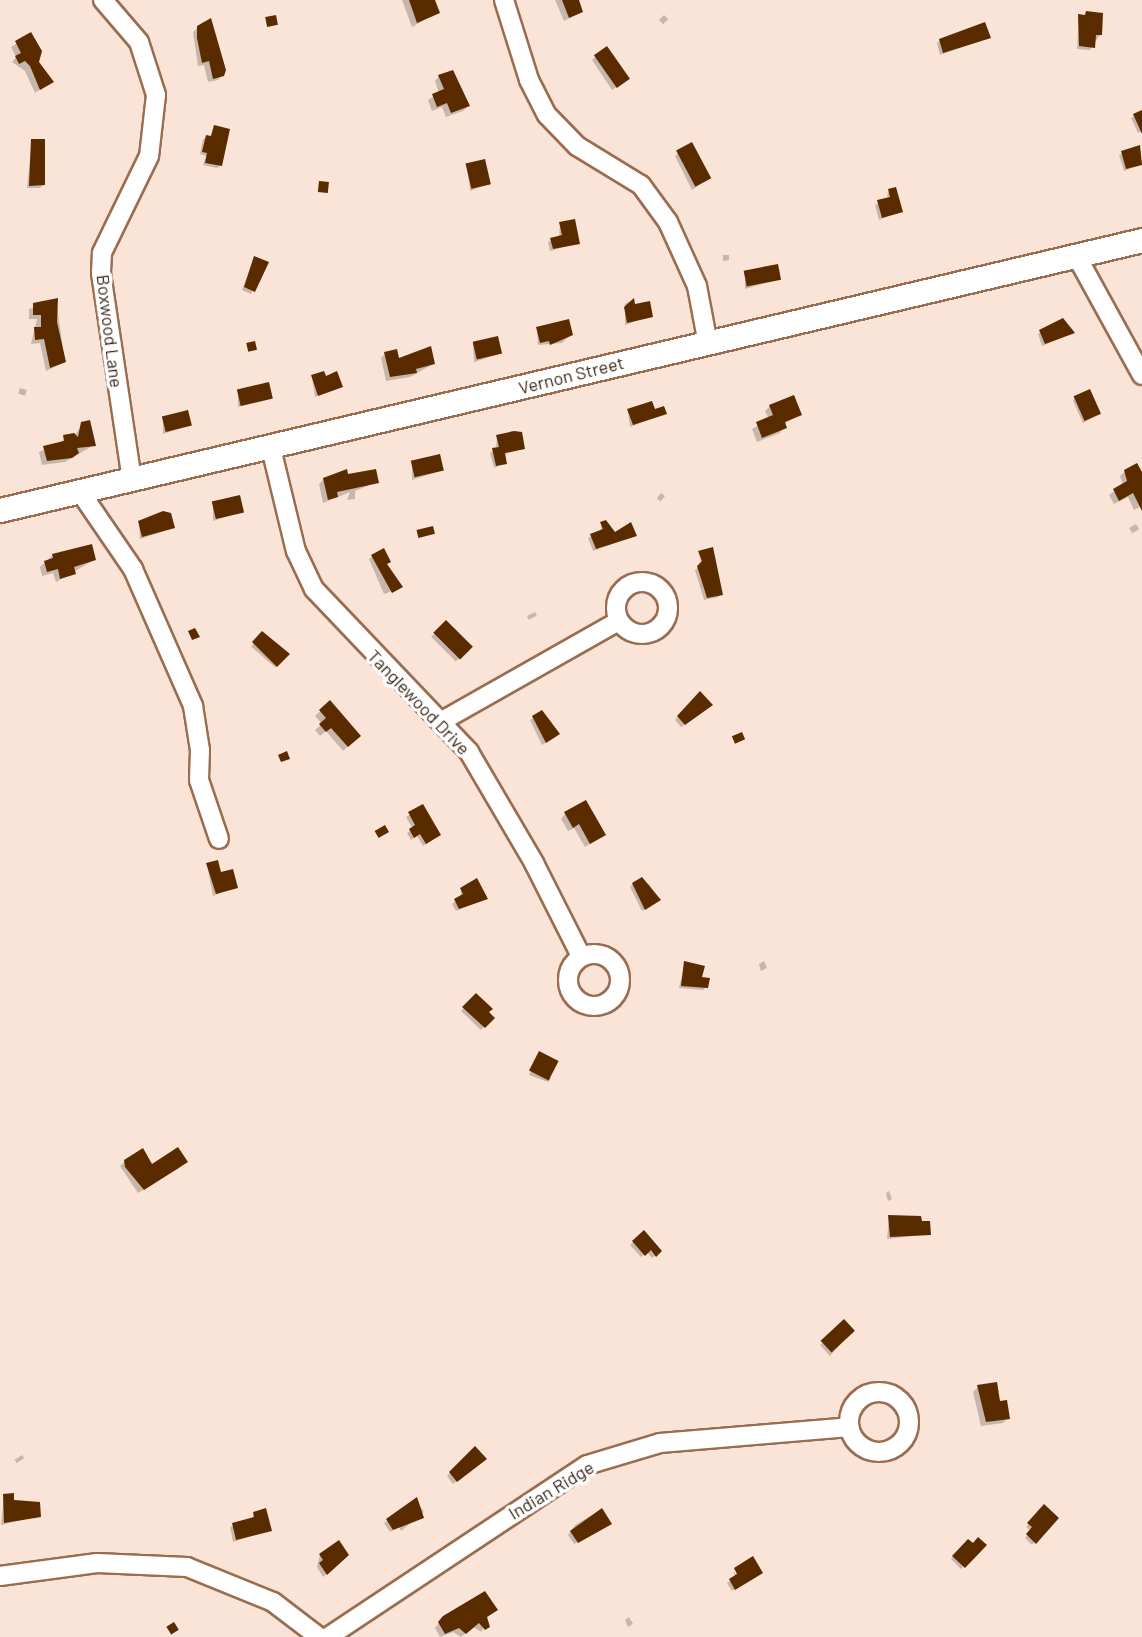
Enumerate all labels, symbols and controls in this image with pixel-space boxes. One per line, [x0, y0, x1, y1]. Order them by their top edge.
street label: Boxwood Lane [92, 273, 128, 389]
street label: Vernon Street [516, 351, 626, 399]
street label: Tanglewood Drive [363, 645, 475, 759]
street label: Indian Ridge [504, 1456, 598, 1524]

